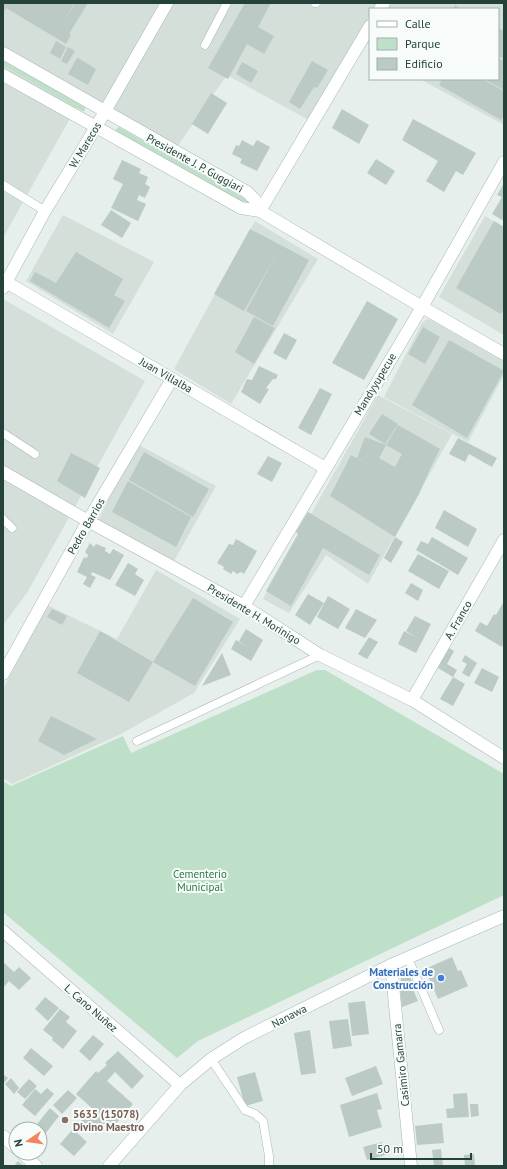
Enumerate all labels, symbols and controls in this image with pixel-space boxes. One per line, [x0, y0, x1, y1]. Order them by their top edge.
legend [369, 8, 499, 80]
text: Calle [405, 16, 431, 31]
text: Parque [405, 36, 440, 51]
text: Edificio [405, 56, 443, 71]
street label: W. Marecos [66, 119, 104, 171]
street label: Presidente J. P. Guggiari [144, 131, 246, 195]
street label: Mandyyupecue [351, 350, 399, 418]
street label: Juan Villalba [136, 354, 195, 396]
street label: Pedro Barrios [64, 495, 108, 557]
street label: Presidente H. Morinigo [205, 581, 303, 647]
street label: A. Franco [441, 598, 475, 642]
park label: Cementerio Municipal [173, 867, 227, 894]
place label: Materiales de Construcción [369, 965, 433, 992]
marker: Materiales de Construcción [436, 973, 446, 983]
street label: L. Cano Nuñez [61, 981, 121, 1035]
street label: Nanawa [269, 1001, 309, 1031]
street label: Casimiro Gamarra [390, 1023, 412, 1107]
place label: 5635 (15078) Divino Maestro [73, 1107, 144, 1134]
marker: 5635 (15078) Divino Maestro [60, 1115, 70, 1125]
north arrow [8, 1121, 48, 1161]
scale bar [371, 1135, 471, 1161]
text: N [11, 1138, 26, 1148]
text: 50 m [377, 1141, 403, 1156]

